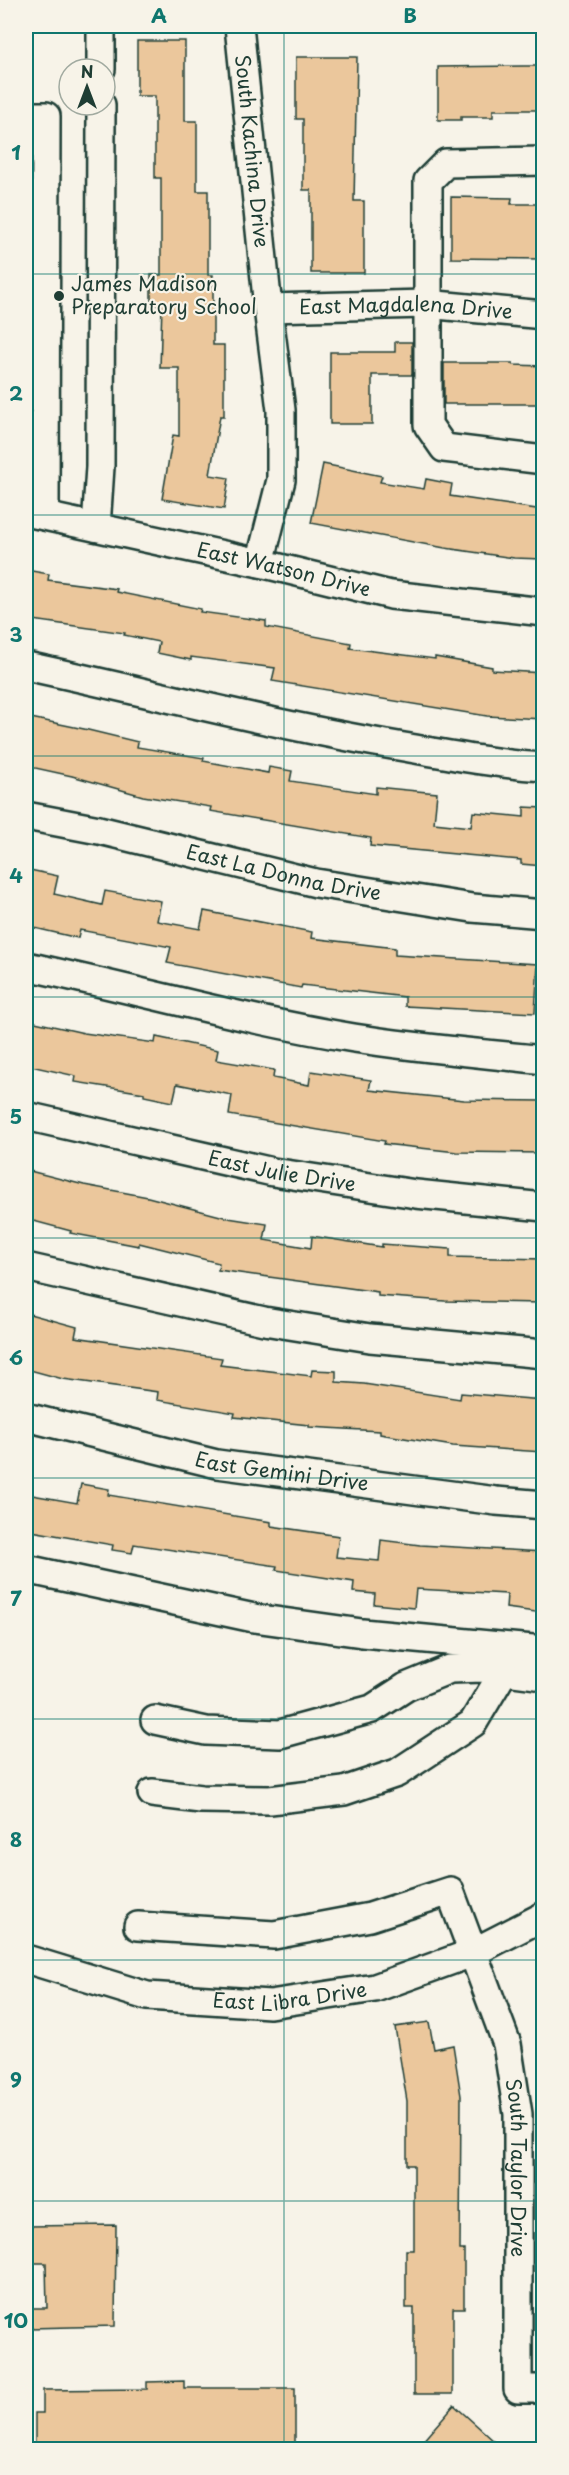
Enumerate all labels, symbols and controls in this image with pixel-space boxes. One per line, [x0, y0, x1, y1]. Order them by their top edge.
text: A [151, 0, 167, 30]
text: B [403, 0, 417, 30]
street label: South Kachina Drive [228, 53, 278, 249]
north arrow [57, 57, 117, 117]
text: N [81, 59, 93, 83]
text: 1 [11, 137, 21, 167]
place label: James Madison Preparatory School [71, 268, 257, 321]
street label: East Magdalena Drive [299, 288, 514, 326]
marker: James Madison Preparatory School [52, 289, 66, 303]
text: 2 [9, 378, 23, 408]
street label: East Watson Drive [194, 534, 374, 603]
text: 3 [9, 619, 23, 649]
street label: East La Donna Drive [183, 836, 383, 907]
text: 4 [9, 860, 23, 890]
text: 5 [10, 1101, 22, 1131]
street label: East Julie Drive [205, 1142, 358, 1199]
text: 6 [9, 1342, 23, 1372]
street label: East Gemini Drive [192, 1443, 370, 1498]
text: 7 [10, 1583, 22, 1613]
text: 8 [10, 1824, 22, 1854]
street label: East Libra Drive [212, 1973, 369, 2018]
text: 9 [10, 2064, 22, 2094]
street label: South Taylor Drive [499, 2076, 534, 2257]
text: 10 [4, 2305, 28, 2335]

